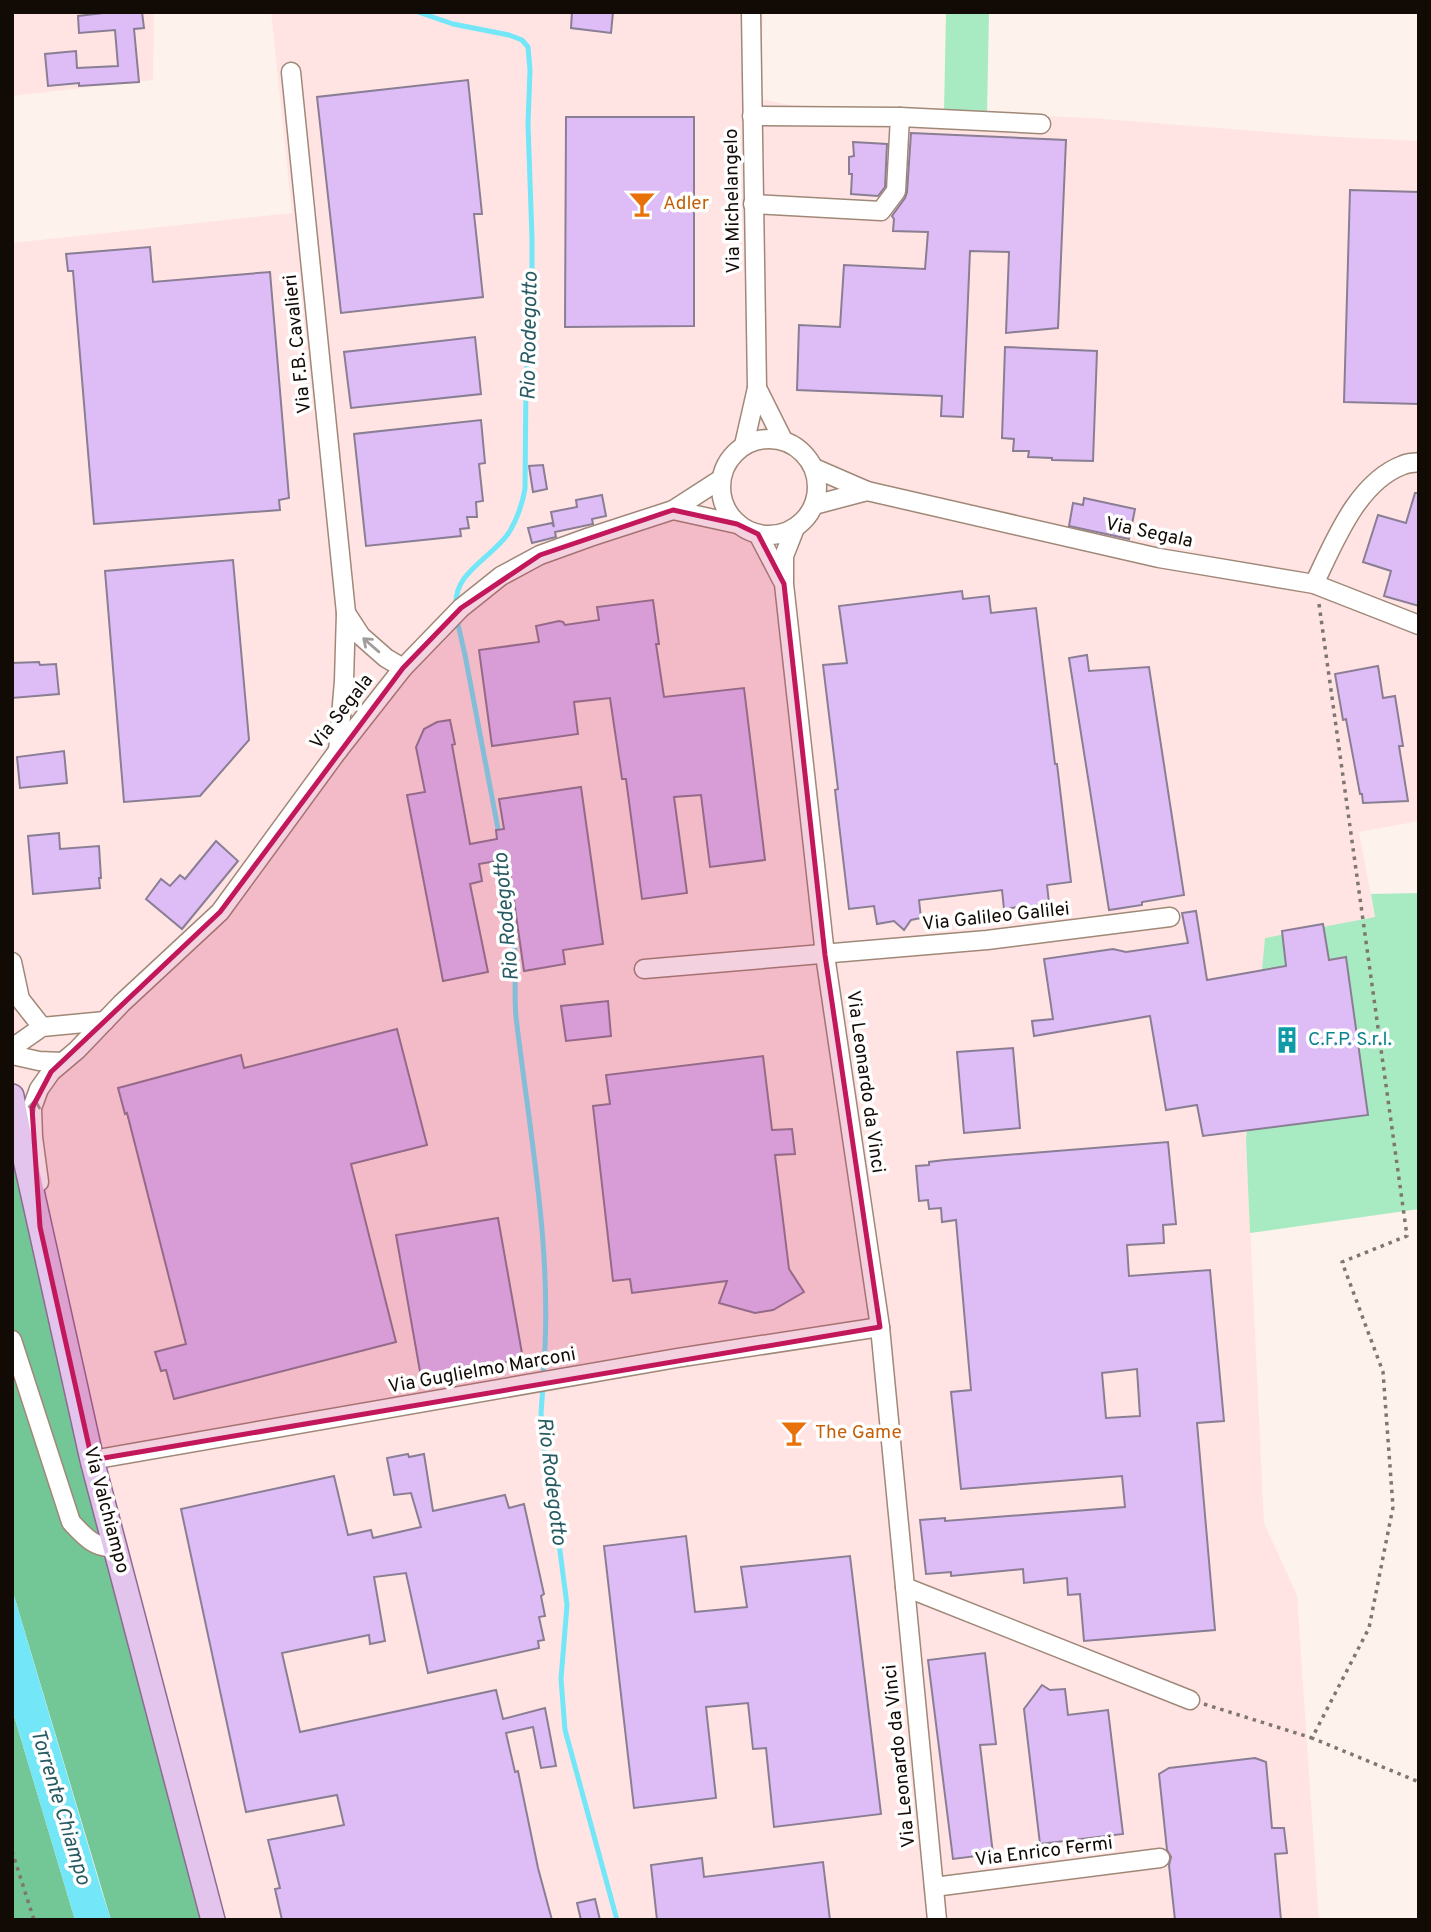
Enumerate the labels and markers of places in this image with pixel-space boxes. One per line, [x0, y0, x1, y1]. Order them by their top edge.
bar icon: Adler [627, 189, 657, 219]
place label: Adler [663, 192, 710, 216]
building icon: C.F.P. S.r.l. [1272, 1025, 1302, 1055]
place label: C.F.P. S.r.l. [1308, 1028, 1392, 1052]
bar icon: The Game [779, 1418, 809, 1448]
place label: The Game [815, 1421, 902, 1445]

